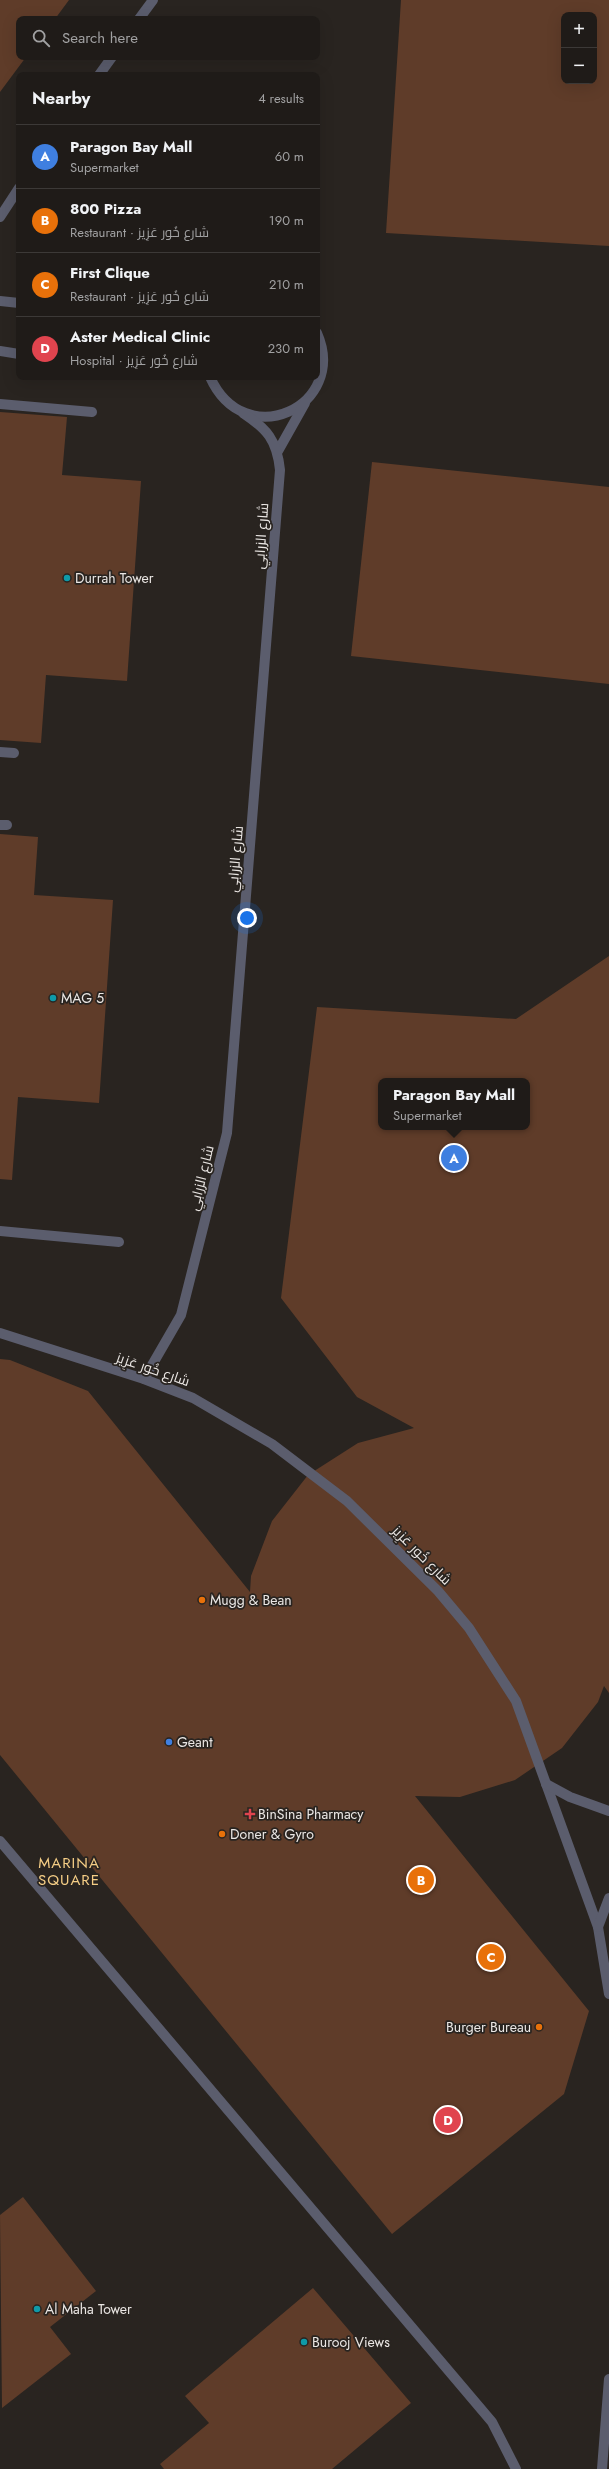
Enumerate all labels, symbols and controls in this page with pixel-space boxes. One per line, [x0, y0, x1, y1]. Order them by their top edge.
map controls [561, 12, 597, 84]
button: + [561, 12, 597, 48]
search box [16, 16, 320, 60]
icon: search [30, 27, 52, 49]
text: Search here [62, 27, 138, 49]
button: − [561, 48, 597, 84]
text: Nearby [32, 86, 90, 110]
text: 4 results [258, 89, 304, 108]
text: Paragon Bay Mall [70, 136, 192, 158]
text: A [40, 147, 50, 166]
text: 60 m [275, 147, 304, 166]
text: Supermarket [70, 158, 139, 177]
text: 800 Pizza [70, 198, 141, 220]
text: B [41, 211, 49, 230]
text: 190 m [269, 211, 304, 230]
text: Restaurant · شارع خُور عَزِيز [70, 223, 209, 242]
text: First Clique [70, 262, 150, 284]
text: C [40, 275, 50, 294]
text: 210 m [269, 275, 304, 294]
text: Restaurant · شارع خُور عَزِيز [70, 287, 209, 306]
text: Aster Medical Clinic [70, 326, 210, 348]
text: D [40, 339, 50, 358]
text: 230 m [268, 339, 304, 358]
text: Hospital · شارع خُور عَزِيز [70, 351, 198, 370]
street label: شارع الزرابي [249, 502, 275, 570]
place label: Durrah Tower [75, 568, 154, 588]
marker: Durrah Tower [62, 573, 72, 583]
street label: شارع الزرابي [222, 825, 250, 893]
your location [237, 908, 257, 928]
place label: MAG 5 [61, 988, 104, 1008]
marker: MAG 5 [48, 993, 58, 1003]
popup [378, 1078, 530, 1130]
text: Paragon Bay Mall [393, 1084, 515, 1106]
text: Supermarket [393, 1106, 462, 1125]
street label: شارع الزرابي [183, 1143, 221, 1213]
pin: A [441, 1143, 467, 1173]
street label: شارع خُور عَزِيز [113, 1347, 192, 1391]
street label: شارع خُور عَزِيز [387, 1520, 456, 1589]
place label: Mugg & Bean [210, 1590, 292, 1610]
marker: Mugg & Bean [197, 1595, 207, 1605]
place label: Geant [177, 1732, 213, 1752]
marker: Geant [164, 1737, 174, 1747]
place label: BinSina Pharmacy [258, 1804, 364, 1824]
marker: BinSina Pharmacy [245, 1809, 255, 1819]
place label: Doner & Gyro [230, 1824, 314, 1844]
marker: Doner & Gyro [217, 1829, 227, 1839]
district label: MARINA SQUARE [38, 1852, 100, 1891]
pin: B [408, 1865, 434, 1895]
pin: C [478, 1942, 504, 1972]
place label: Burger Bureau [446, 2017, 531, 2037]
marker: Burger Bureau [534, 2022, 544, 2032]
pin: D [435, 2105, 461, 2135]
place label: Al Maha Tower [45, 2299, 132, 2319]
marker: Al Maha Tower [32, 2304, 42, 2314]
place label: Burooj Views [312, 2332, 390, 2352]
marker: Burooj Views [299, 2337, 309, 2347]

